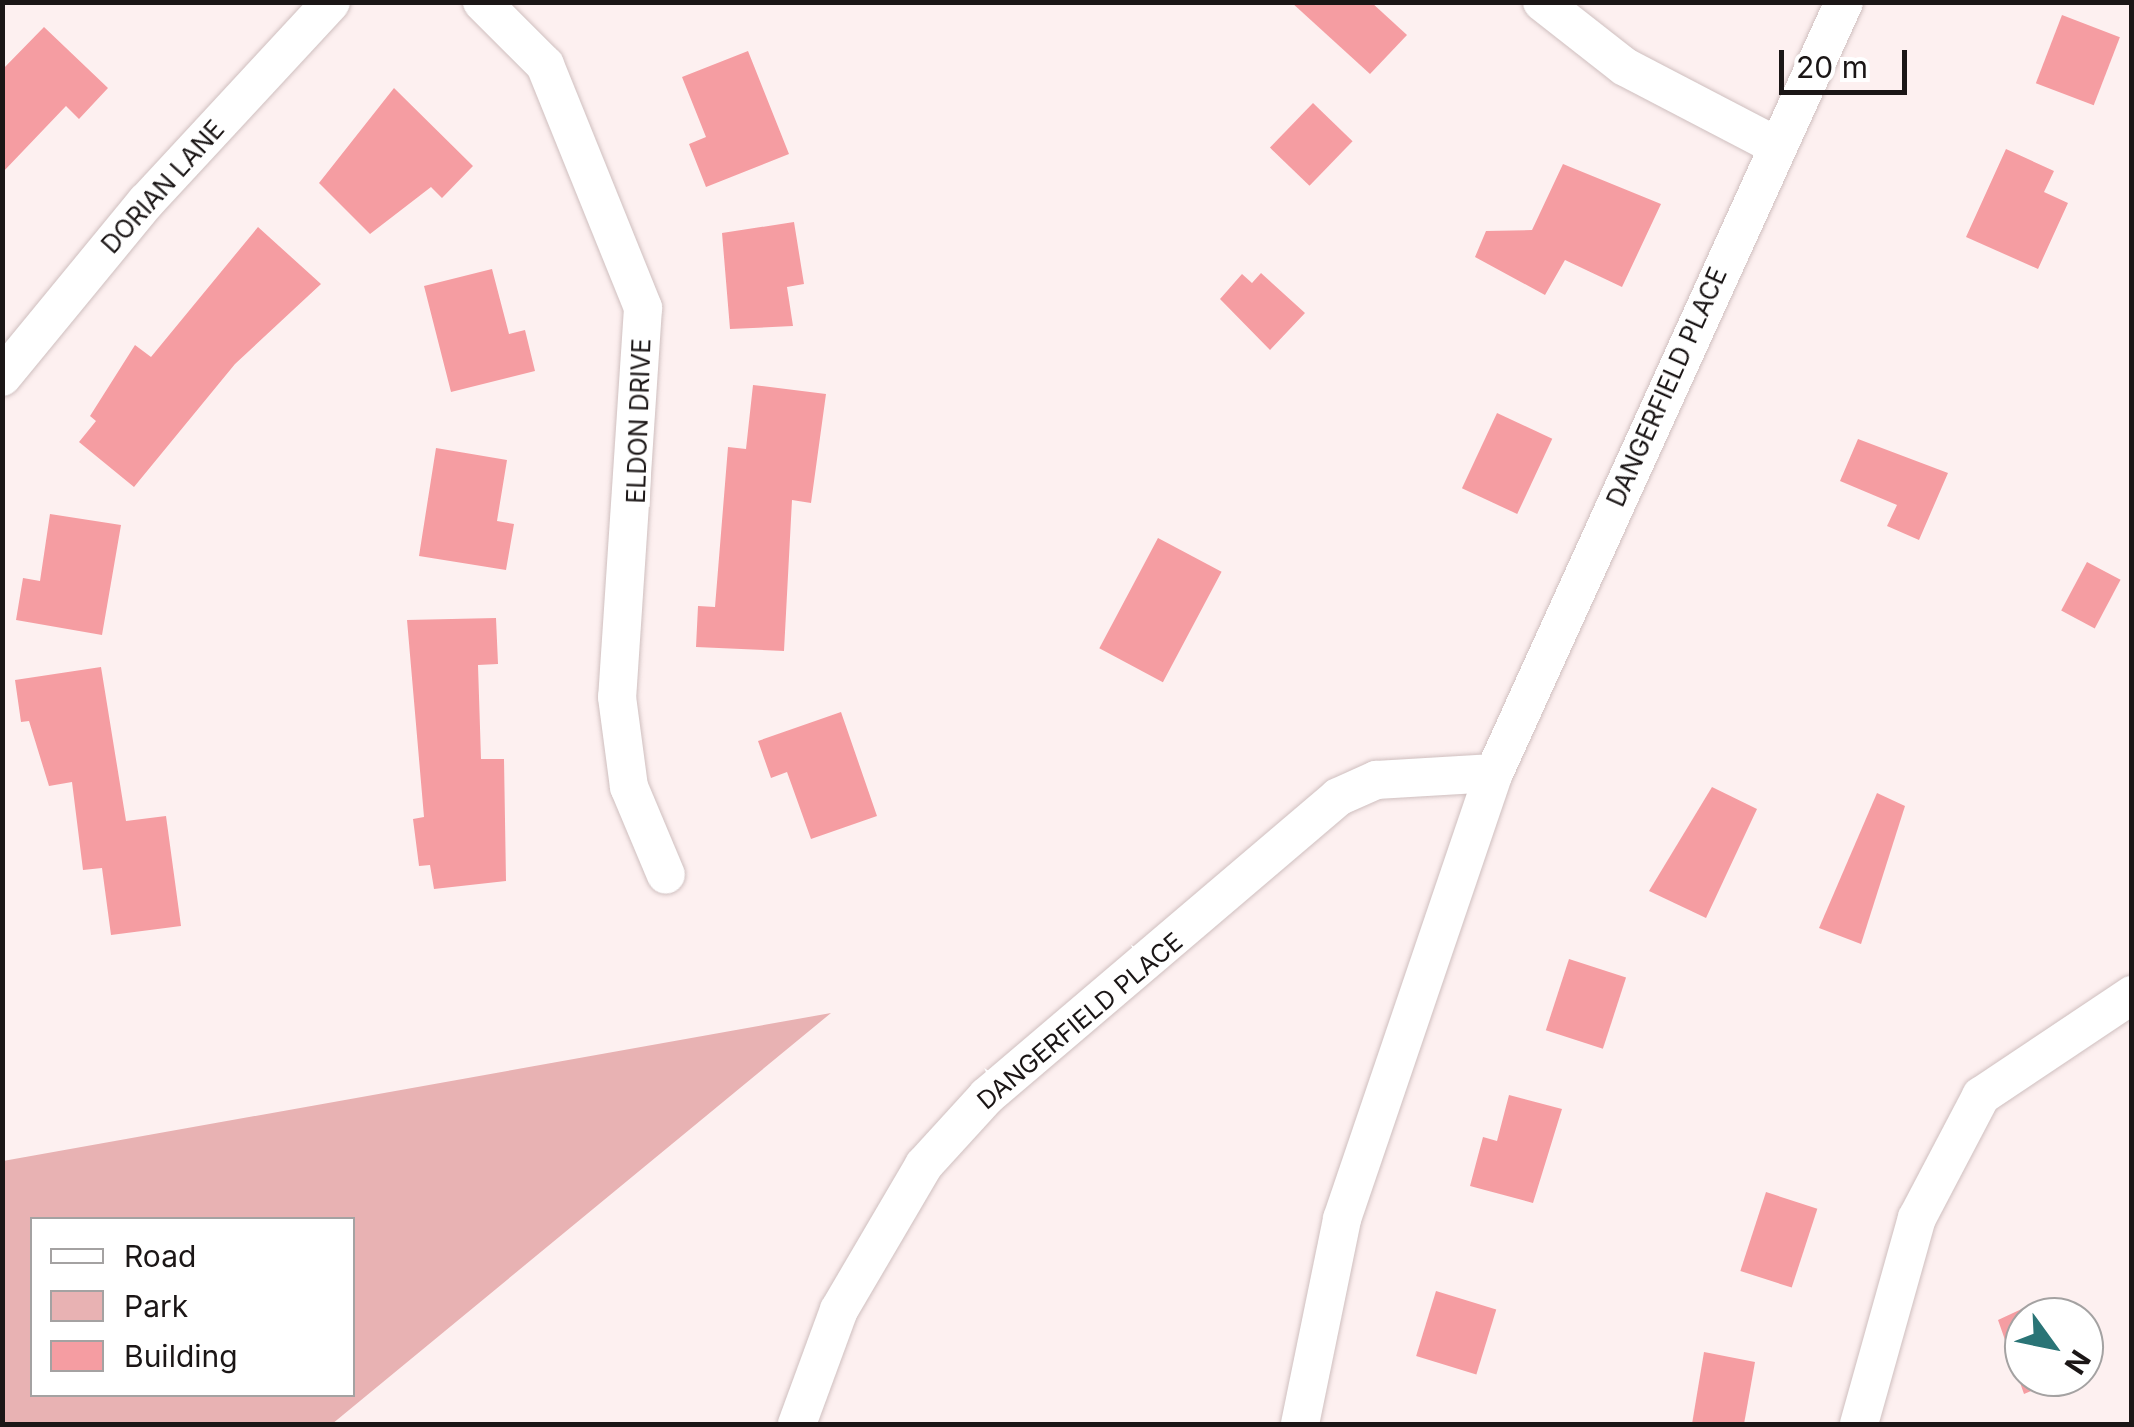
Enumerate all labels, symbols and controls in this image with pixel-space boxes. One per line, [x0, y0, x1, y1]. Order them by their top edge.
scale bar [1784, 30, 1912, 92]
text: 20 m [1796, 49, 1868, 85]
street label: DORIAN LANE [96, 114, 230, 260]
street label: DANGERFIELD PLACE [1601, 263, 1733, 511]
street label: ELDON DRIVE [621, 338, 657, 504]
street label: DANGERFIELD PLACE [971, 926, 1189, 1116]
legend [30, 1217, 355, 1397]
text: Road [124, 1238, 196, 1274]
text: Park [124, 1288, 188, 1324]
north arrow [2004, 1297, 2104, 1397]
text: Building [124, 1338, 238, 1374]
text: N [2057, 1344, 2098, 1380]

